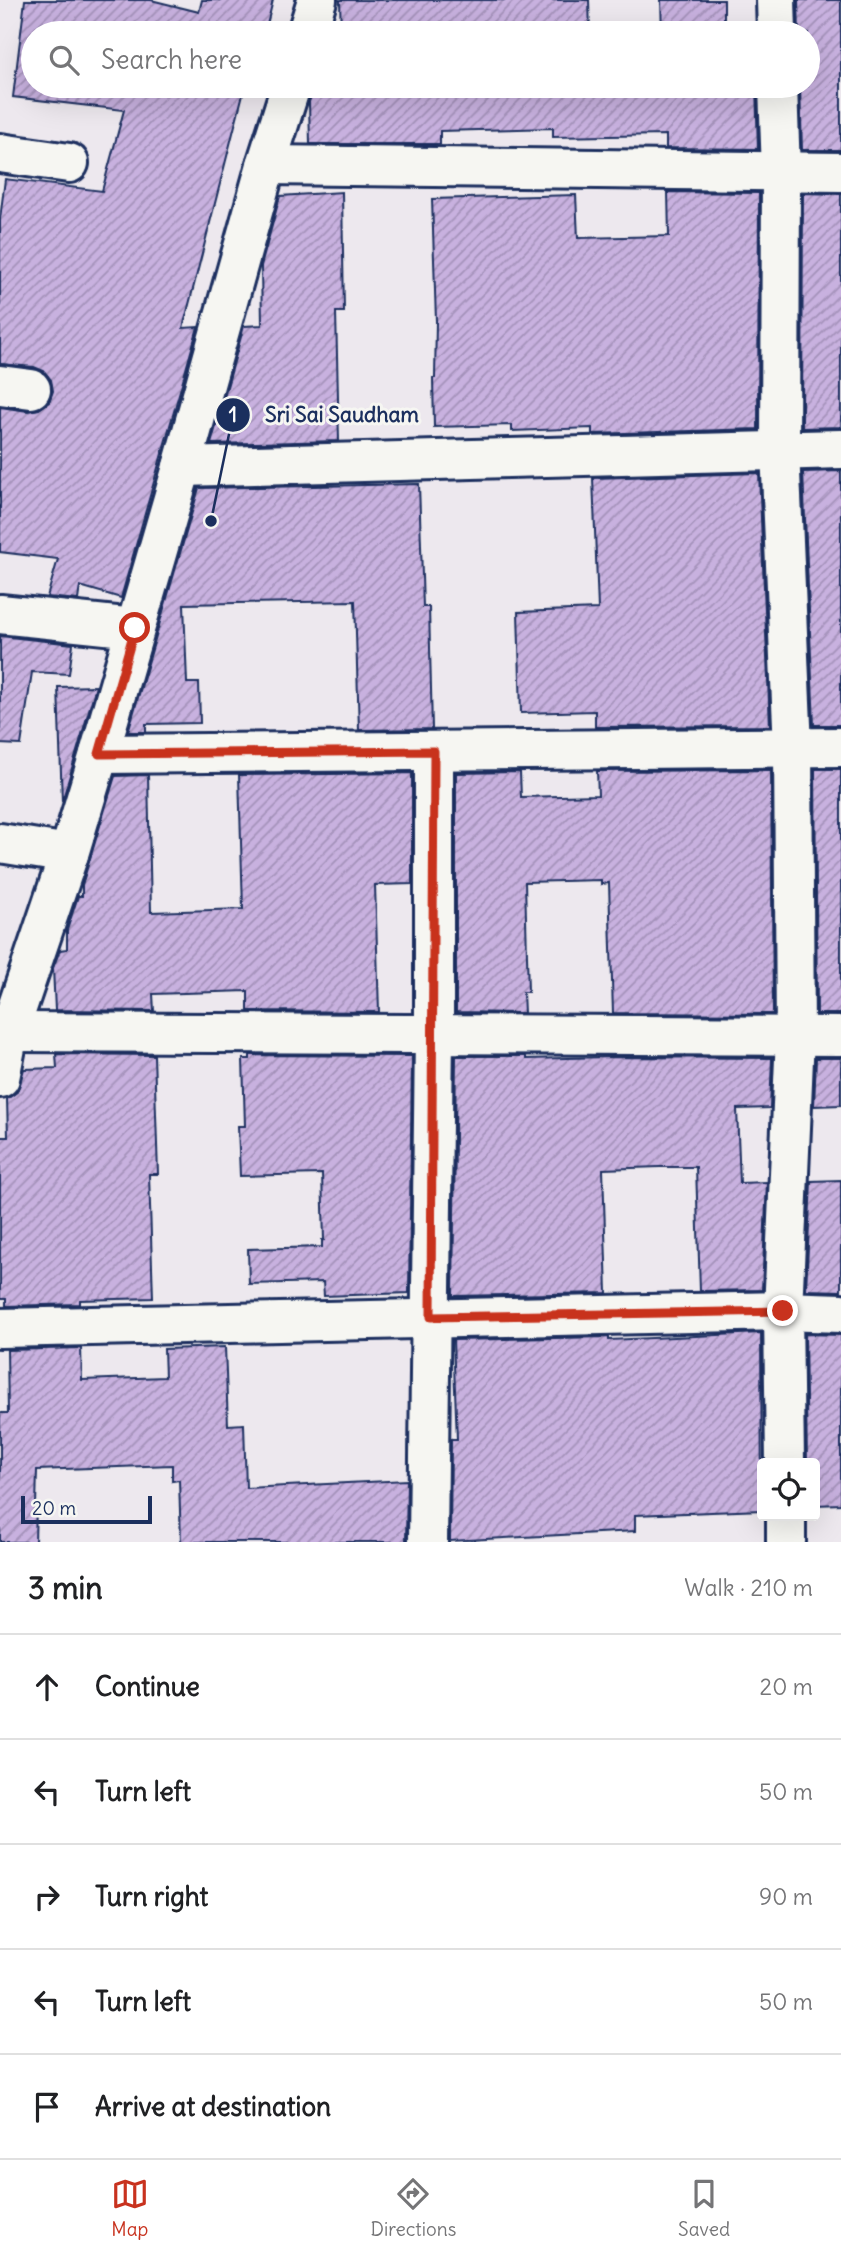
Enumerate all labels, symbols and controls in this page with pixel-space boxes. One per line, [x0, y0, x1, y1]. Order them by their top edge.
search box [21, 21, 820, 98]
icon: search [45, 41, 83, 79]
text: Search here [101, 43, 242, 76]
callout: Sri Sai Saudham [216, 394, 433, 436]
text: 1 [229, 401, 237, 428]
text: Sri Sai Saudham [265, 401, 420, 428]
route start [119, 612, 150, 643]
route end [767, 1295, 798, 1326]
map controls [757, 1458, 820, 1521]
button: locate [757, 1458, 820, 1521]
scale bar [21, 1493, 152, 1525]
text: 20 m [32, 1496, 76, 1520]
text: 3 min [28, 1569, 103, 1607]
text: Walk · 210 m [684, 1573, 813, 1602]
icon: ahead [28, 1668, 66, 1706]
text: Continue [95, 1670, 200, 1703]
text: 20 m [760, 1672, 813, 1701]
icon: left [28, 1773, 66, 1811]
text: Turn left [95, 1775, 191, 1808]
text: 50 m [759, 1777, 813, 1806]
icon: right [28, 1878, 66, 1916]
text: Turn right [95, 1880, 208, 1913]
text: 90 m [759, 1882, 813, 1911]
icon: left [28, 1983, 66, 2021]
text: Turn left [95, 1985, 191, 2018]
text: 50 m [759, 1987, 813, 2016]
icon: arrive [28, 2088, 66, 2126]
text: Arrive at destination [95, 2090, 331, 2123]
tab: Map [111, 2175, 149, 2241]
tab: Directions [371, 2175, 456, 2241]
tab: Saved [678, 2175, 730, 2241]

